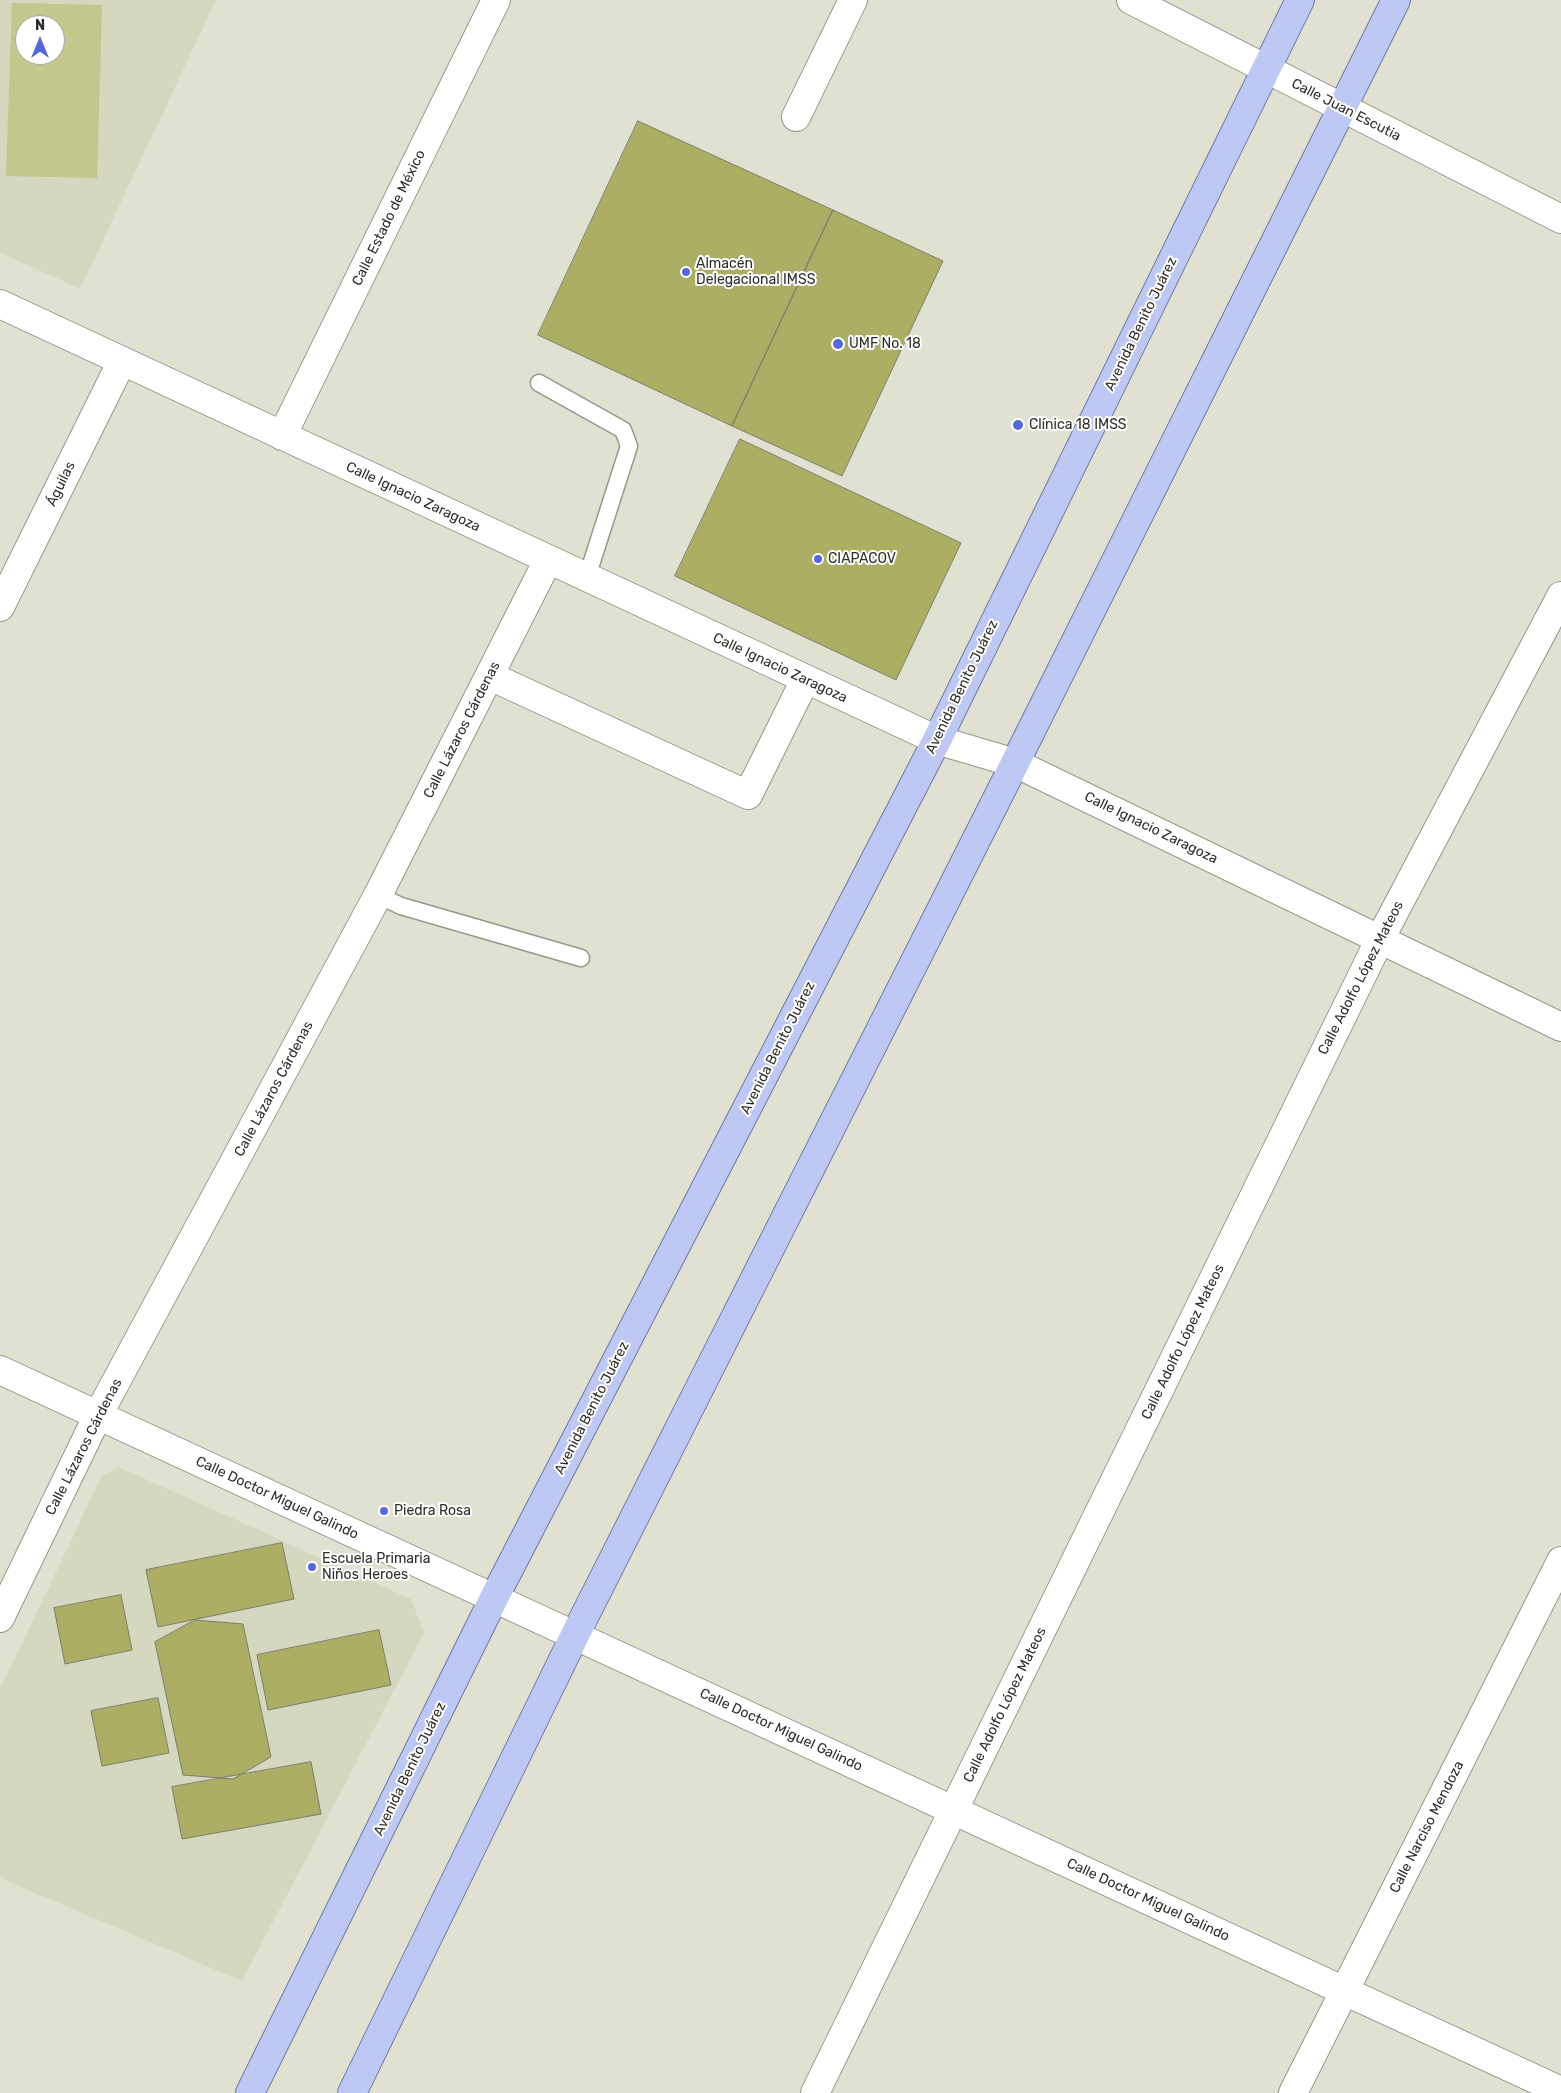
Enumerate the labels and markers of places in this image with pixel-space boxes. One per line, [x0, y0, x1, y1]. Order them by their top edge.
place label: Almacén Delegacional IMSS [696, 256, 815, 288]
marker: Almacén Delegacional IMSS [680, 266, 692, 278]
place label: UMF No. 18 [849, 336, 921, 352]
marker: UMF No. 18 [831, 337, 845, 351]
place label: Clínica 18 IMSS [1029, 417, 1127, 433]
marker: Clínica 18 IMSS [1011, 418, 1025, 432]
place label: CIAPACOV [828, 551, 896, 567]
marker: CIAPACOV [812, 553, 824, 565]
place label: Piedra Rosa [394, 1503, 471, 1519]
marker: Piedra Rosa [378, 1505, 390, 1517]
place label: Escuela Primaria Niños Heroes [322, 1551, 430, 1584]
marker: Escuela Primaria Niños Heroes [306, 1561, 318, 1573]

